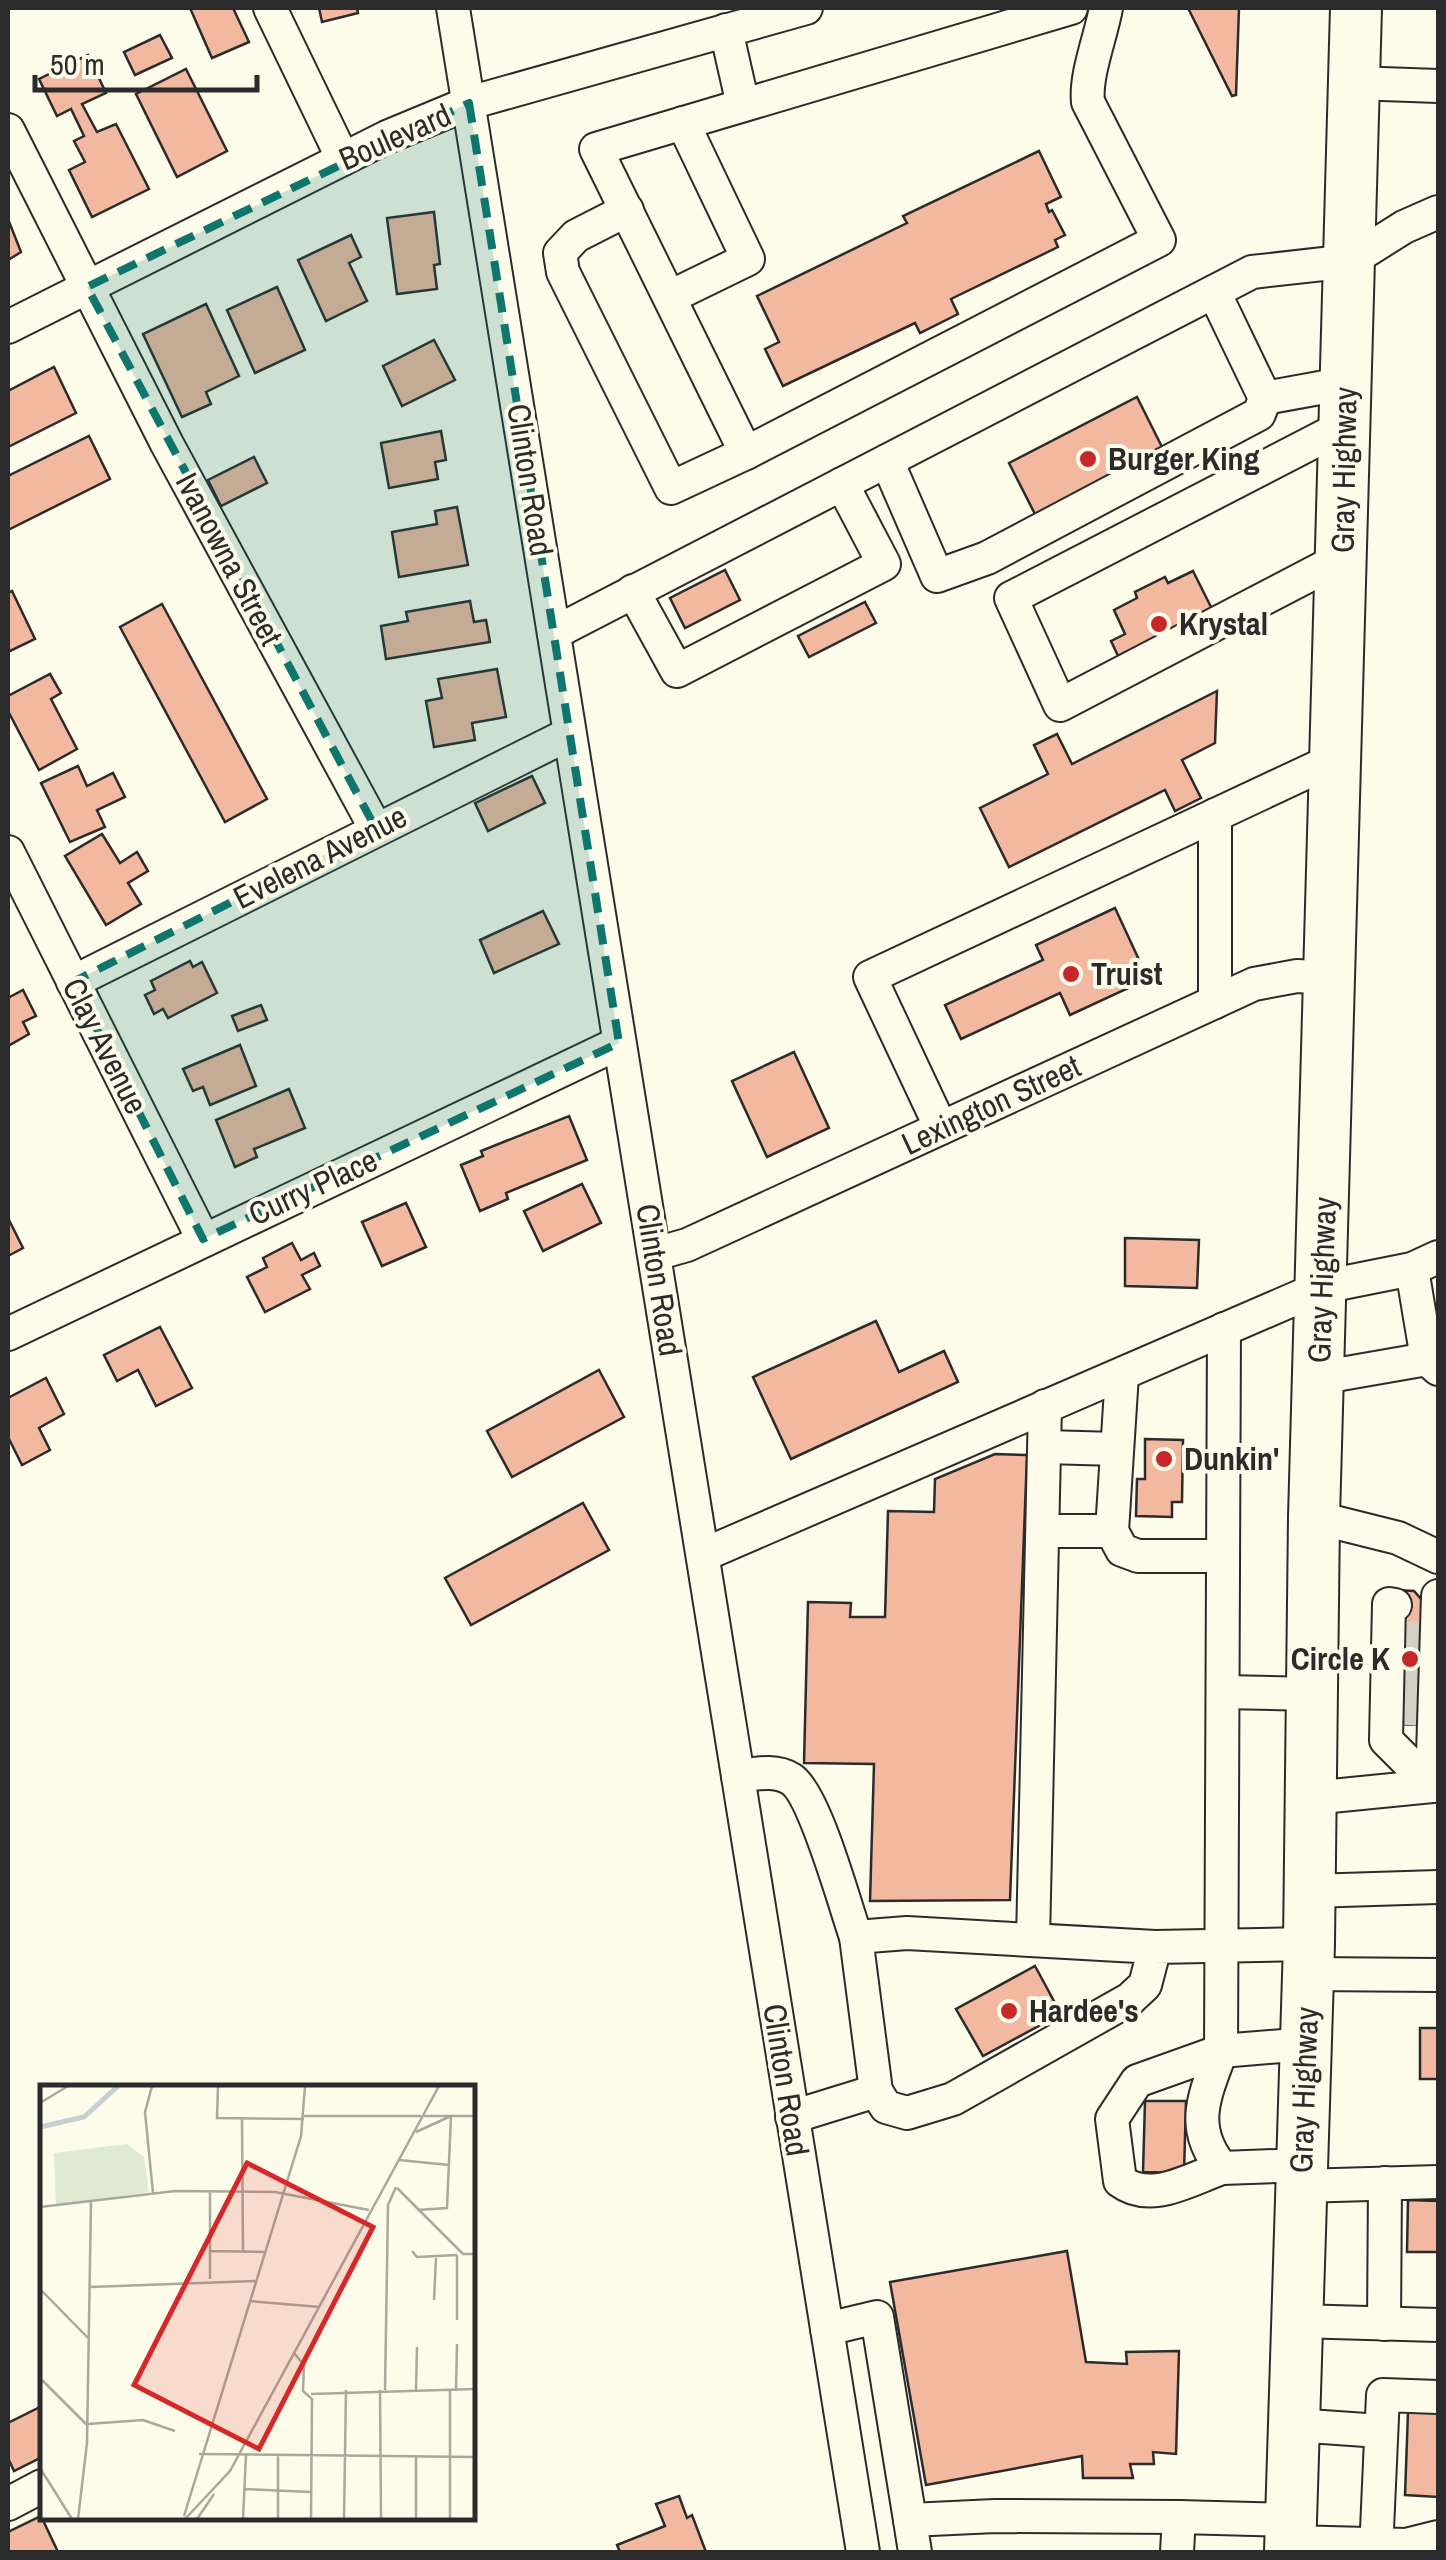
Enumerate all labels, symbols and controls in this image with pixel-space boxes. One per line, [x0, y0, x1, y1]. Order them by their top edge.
scale bar [35, 30, 258, 92]
text: 50 m [50, 44, 105, 84]
street label: Boulevard [332, 93, 458, 180]
street label: Gray Highway [1321, 387, 1366, 553]
street label: Clinton Road [497, 401, 564, 559]
place label: Burger King [1108, 437, 1260, 480]
marker: Burger King [1077, 448, 1099, 470]
street label: Ivanowna Street [166, 465, 293, 653]
place label: Krystal [1179, 602, 1268, 645]
marker: Krystal [1148, 613, 1170, 635]
street label: Evelena Avenue [226, 794, 414, 919]
place label: Truist [1091, 952, 1163, 995]
marker: Truist [1060, 963, 1082, 985]
street label: Clay Avenue [53, 971, 158, 1121]
street label: Lexington Street [894, 1044, 1087, 1165]
street label: Curry Place [242, 1138, 384, 1235]
street label: Gray Highway [1297, 1196, 1346, 1364]
street label: Clinton Road [626, 1201, 693, 1359]
place label: Dunkin' [1184, 1437, 1279, 1480]
marker: Dunkin' [1153, 1448, 1175, 1470]
place label: Circle K [1291, 1637, 1390, 1680]
marker: Circle K [1399, 1648, 1421, 1670]
place label: Hardee's [1029, 1989, 1139, 2032]
marker: Hardee's [998, 2000, 1020, 2022]
street label: Clinton Road [753, 2001, 820, 2159]
street label: Gray Highway [1279, 2006, 1328, 2174]
inset map [40, 2085, 475, 2520]

